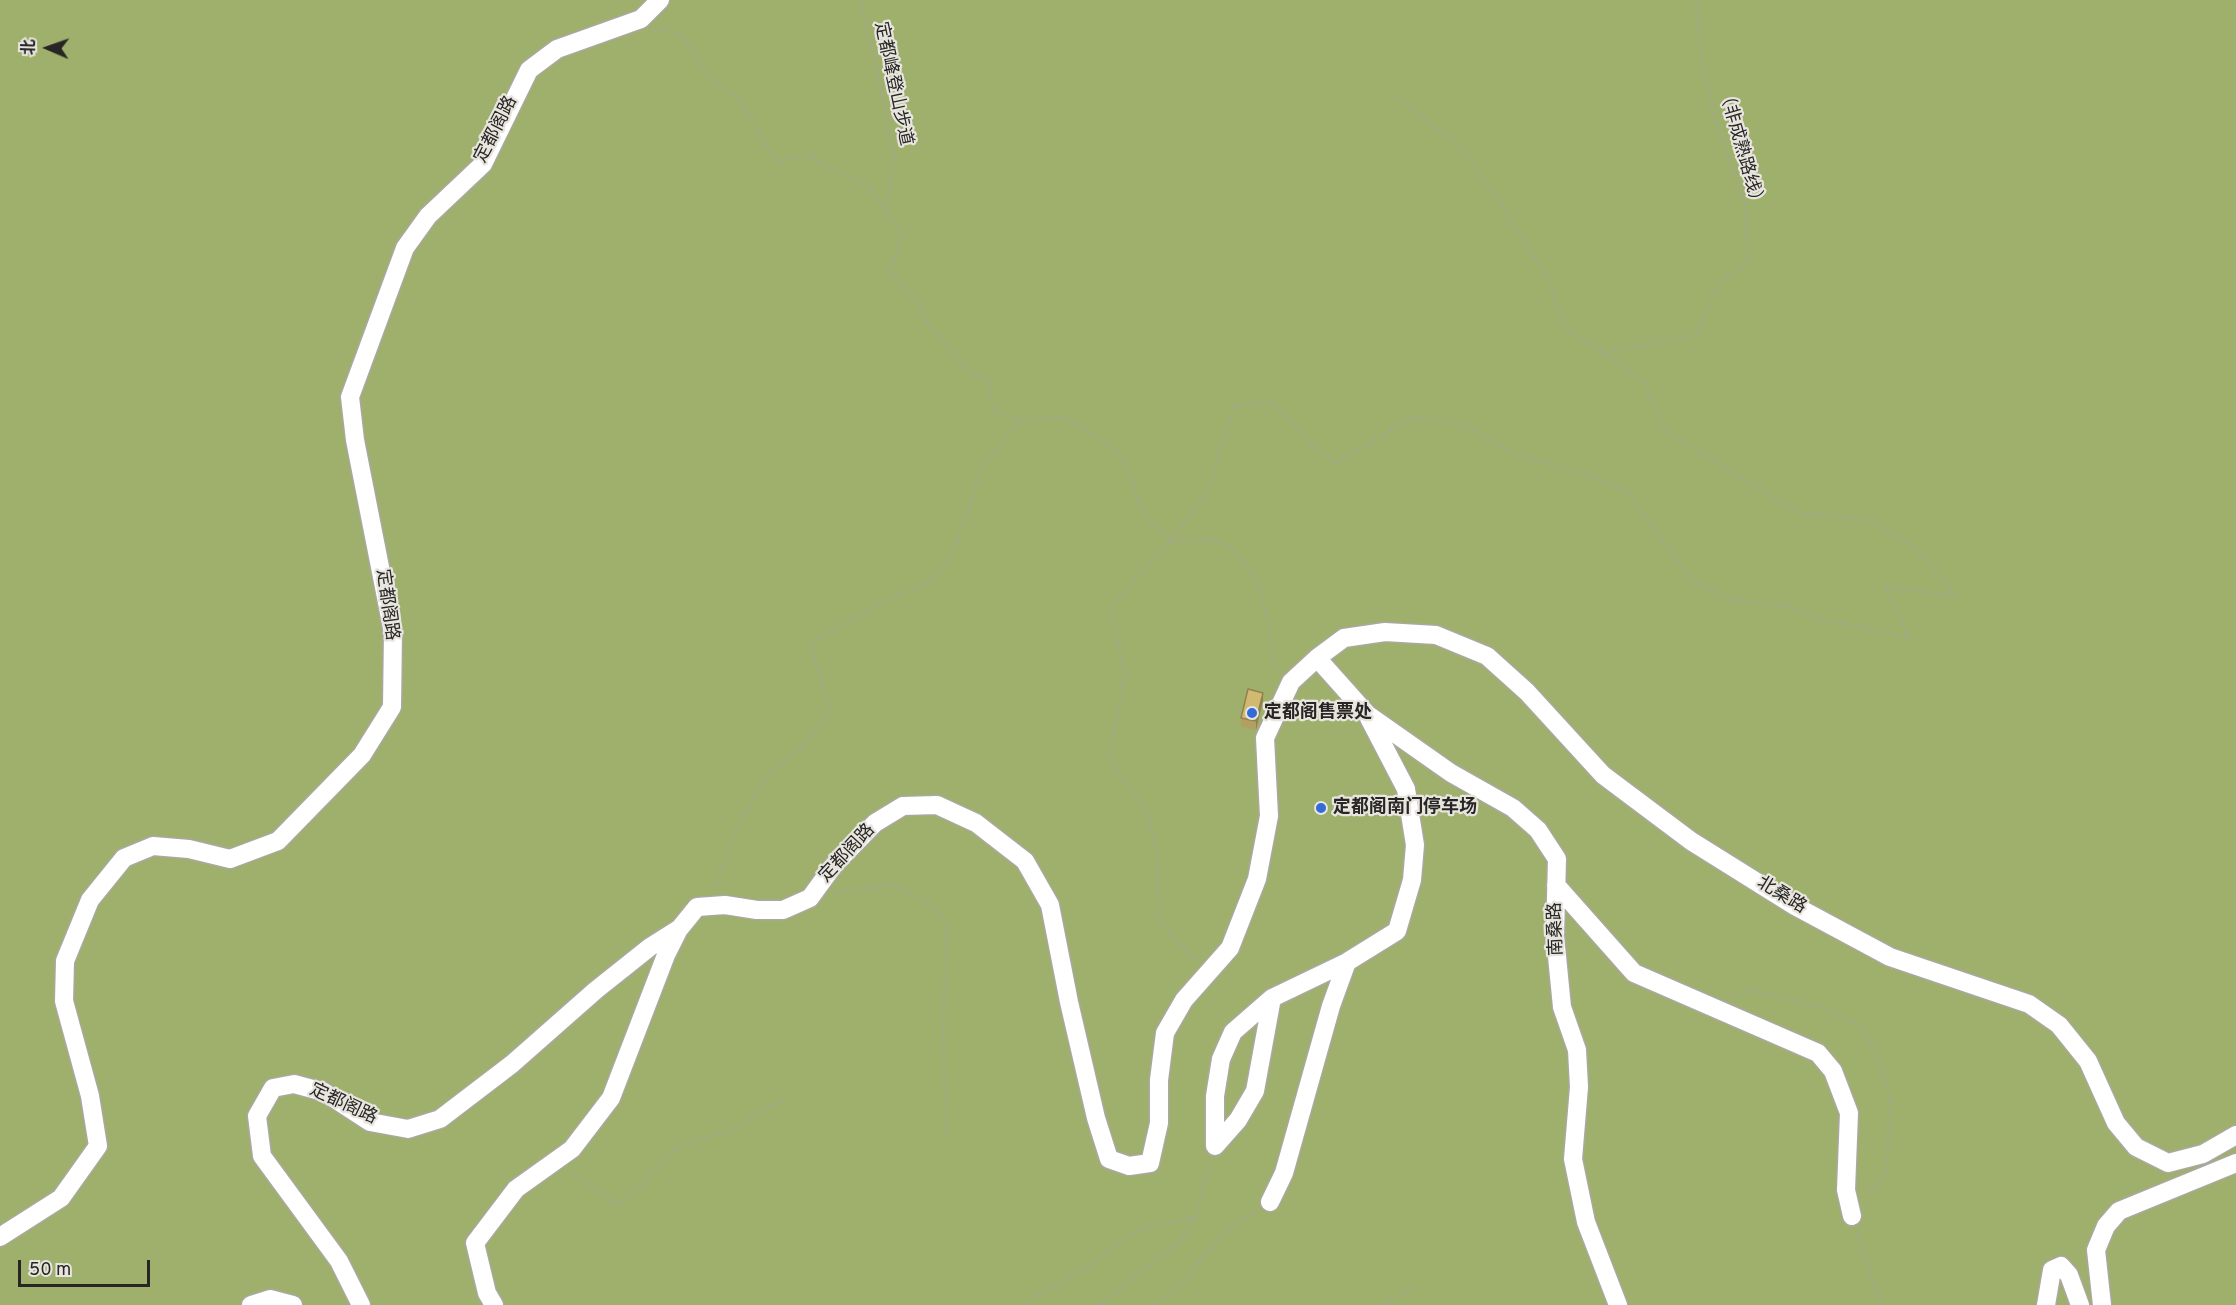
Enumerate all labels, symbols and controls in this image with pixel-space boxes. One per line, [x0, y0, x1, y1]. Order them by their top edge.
north arrow [18, 18, 78, 78]
street label: 定都峰登山步道 [868, 20, 916, 148]
text: 北 [20, 39, 40, 56]
street label: （非成熟路线） [1712, 85, 1768, 213]
street label: 定都阁路 [471, 93, 523, 167]
street label: 定都阁路 [370, 568, 402, 642]
place label: 定都阁售票处 [1264, 702, 1372, 724]
marker: 定都阁售票处 [1245, 706, 1259, 720]
place label: 定都阁南门停车场 [1333, 797, 1477, 819]
marker: 定都阁南门停车场 [1314, 801, 1328, 815]
street label: 定都阁路 [816, 820, 880, 888]
street label: 北桑路 [1752, 873, 1810, 919]
street label: 南桑路 [1545, 902, 1569, 956]
street label: 定都阁路 [306, 1080, 380, 1130]
scale bar [21, 1248, 153, 1286]
text: 50 m [29, 1259, 71, 1282]

